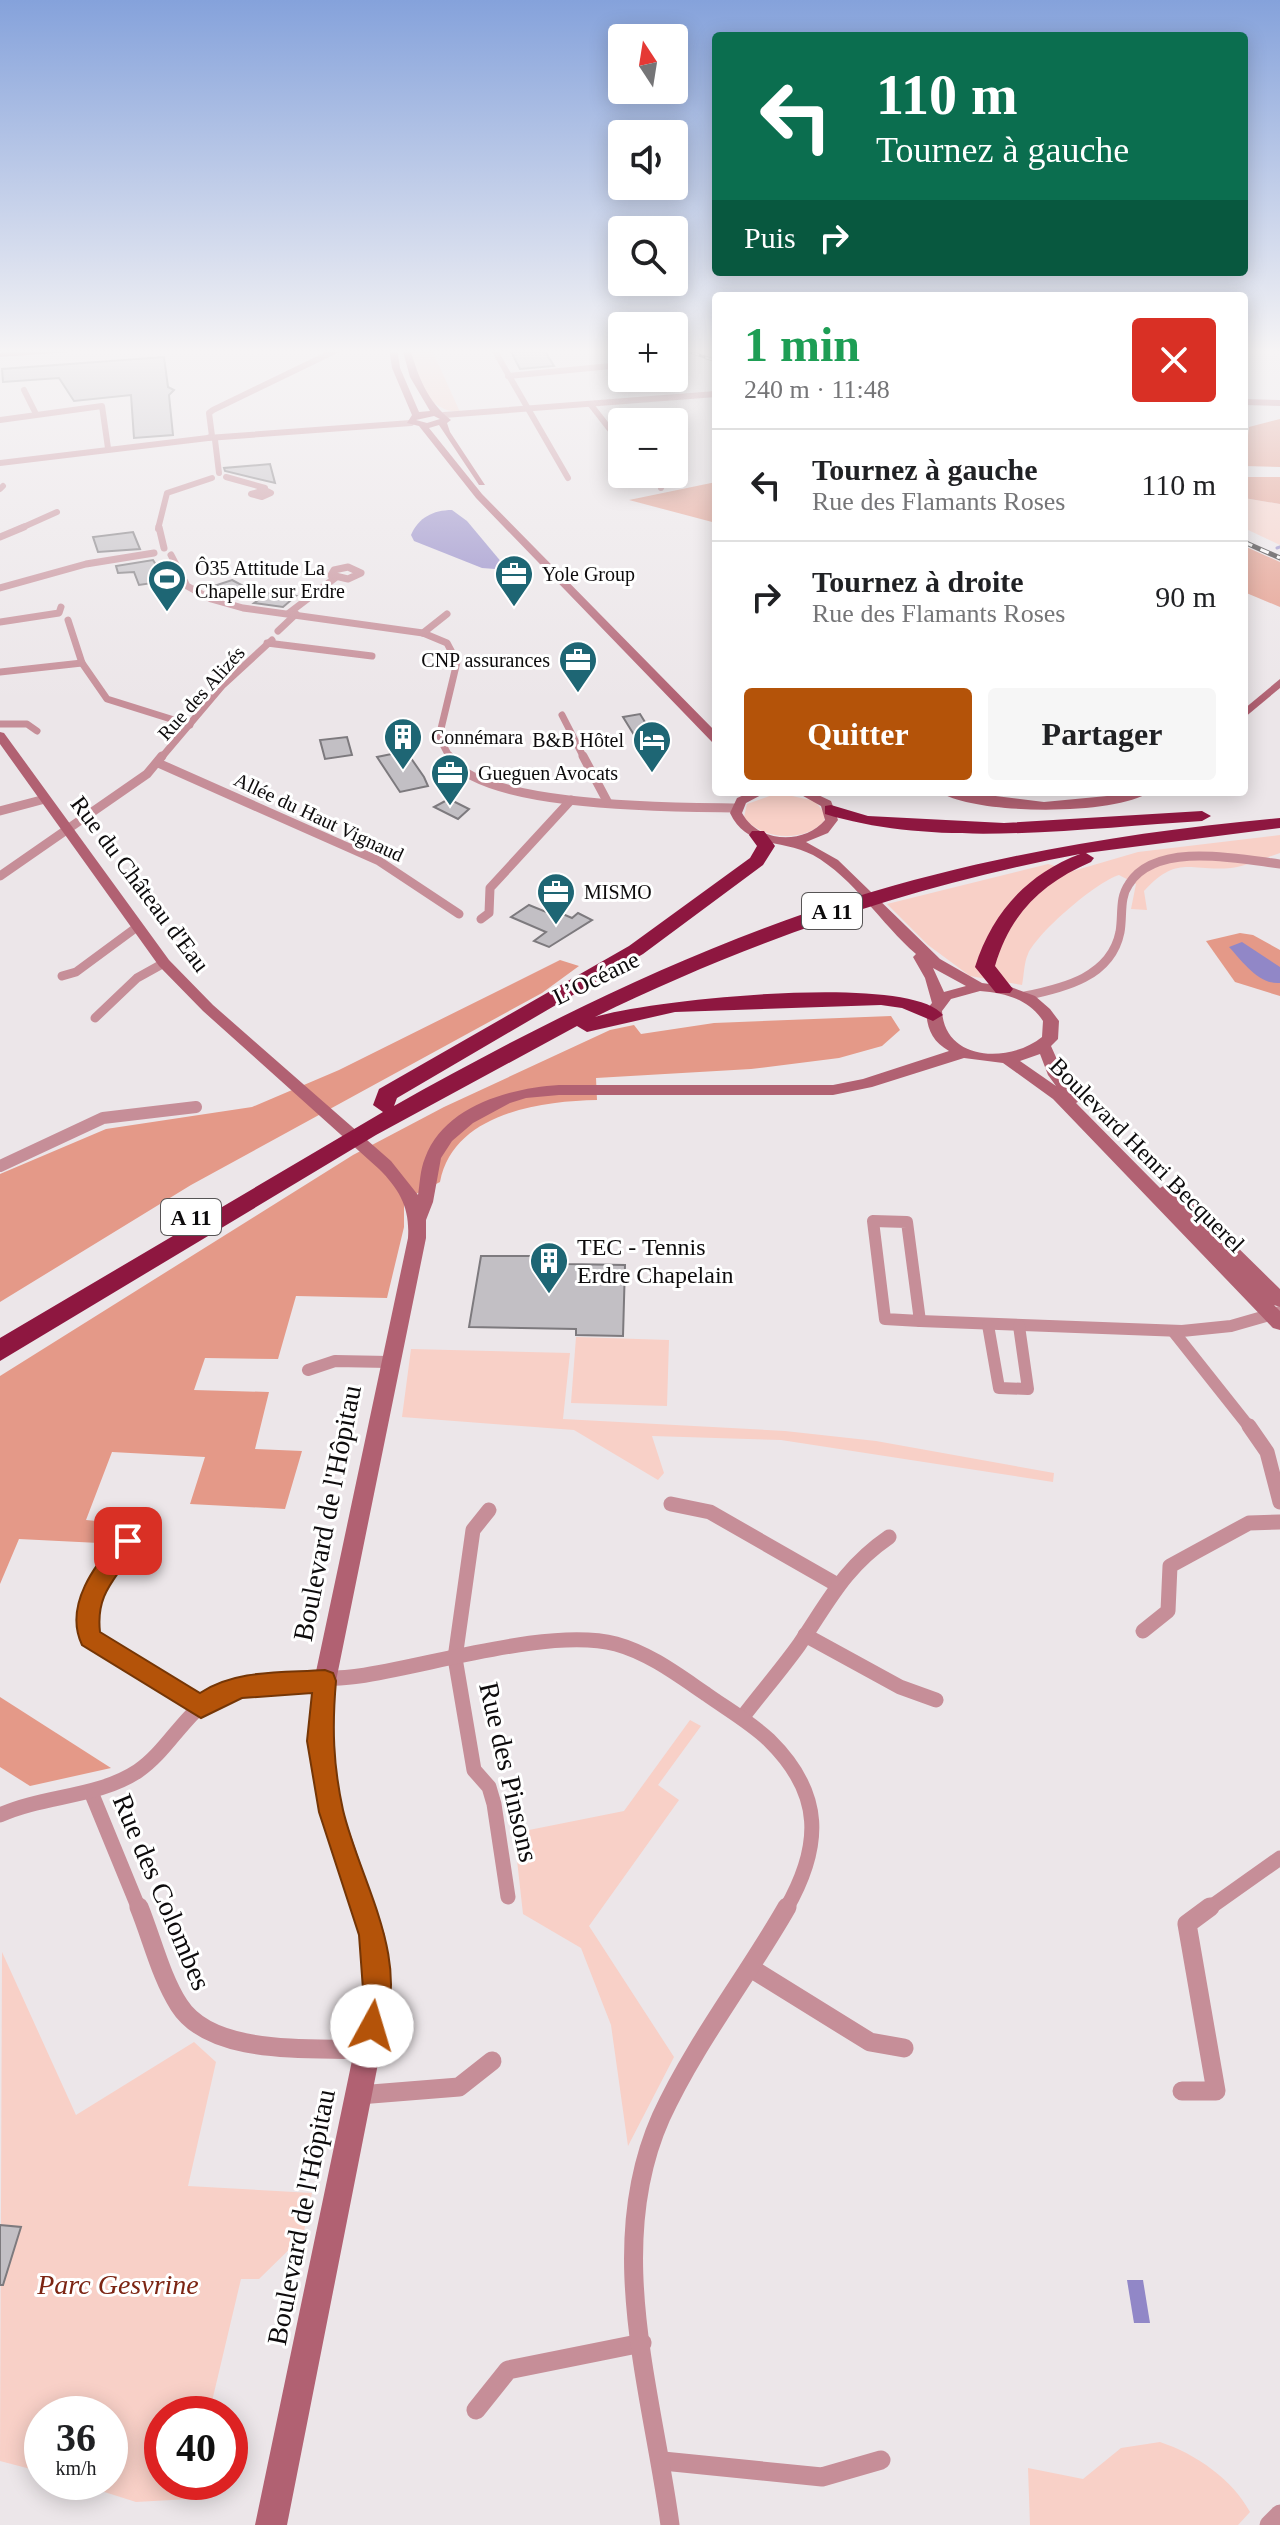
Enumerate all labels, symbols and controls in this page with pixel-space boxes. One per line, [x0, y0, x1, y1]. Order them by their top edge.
north arrow [608, 24, 688, 104]
map controls [608, 24, 688, 488]
icon: left [744, 64, 848, 168]
text: 110 m [876, 64, 1018, 126]
button: sound [608, 120, 688, 200]
text: Tournez à gauche [876, 130, 1129, 170]
button: search [608, 216, 688, 296]
icon: right [812, 216, 856, 260]
text: Puis [744, 221, 796, 254]
button: + [608, 312, 688, 392]
text: 1 min [744, 318, 860, 371]
button: close [1132, 318, 1216, 402]
text: 240 m · 11:48 [744, 375, 890, 404]
button: − [608, 408, 688, 488]
text: Tournez à gauche [812, 453, 1038, 486]
icon: left [744, 463, 788, 507]
text: 110 m [1141, 468, 1216, 501]
text: Rue des Flamants Roses [812, 487, 1066, 516]
office icon: Yole Group [493, 553, 535, 608]
place label: Ô35 Attitude La Chapelle sur Erdre [195, 556, 345, 603]
sports icon: Ô35 Attitude La Chapelle sur Erdre [146, 558, 188, 613]
place label: Yole Group [542, 563, 635, 586]
text: Tournez à droite [812, 565, 1024, 598]
icon: right [744, 575, 788, 619]
text: 90 m [1155, 580, 1216, 613]
text: Rue des Flamants Roses [812, 599, 1066, 628]
office icon: CNP assurances [557, 639, 599, 694]
street label: Rue des Alizés [153, 641, 249, 745]
place label: CNP assurances [421, 649, 550, 671]
button: Quitter [744, 688, 972, 780]
button: Partager [988, 688, 1216, 780]
building icon: Connémara [382, 716, 424, 771]
hotel icon: B&B Hôtel [631, 719, 673, 774]
place label: Connémara [431, 726, 523, 748]
place label: B&B Hôtel [532, 729, 624, 751]
office icon: Gueguen Avocats [429, 752, 471, 807]
place label: Gueguen Avocats [478, 762, 618, 785]
street label: Allée du Haut Vignaud [230, 768, 407, 867]
street label: Rue du Château d'Eau [66, 791, 214, 977]
office icon: MISMO [535, 871, 577, 926]
place label: MISMO [584, 881, 652, 903]
road number: A 11 [802, 893, 862, 929]
street label: L’Océane [549, 946, 643, 1010]
street label: Boulevard Henri Becquerel [1045, 1053, 1250, 1258]
road number: A 11 [161, 1199, 221, 1235]
place label: TEC - Tennis Erdre Chapelain [577, 1234, 734, 1288]
building icon: TEC - Tennis Erdre Chapelain [528, 1240, 570, 1295]
street label: Boulevard de l'Hôpitau [287, 1382, 367, 1644]
pin [94, 1507, 162, 1575]
icon: arrive [106, 1519, 150, 1563]
street label: Rue des Pinsons [473, 1679, 545, 1865]
street label: Rue des Colombes [107, 1789, 217, 1995]
position arrow [330, 1984, 414, 2068]
street label: Boulevard de l'Hôpitau [261, 2086, 341, 2348]
park label: Parc Gesvrine [36, 2269, 199, 2300]
speed limit sign: 40 [144, 2396, 248, 2500]
text: 36 [56, 2415, 96, 2460]
text: km/h [55, 2457, 97, 2479]

